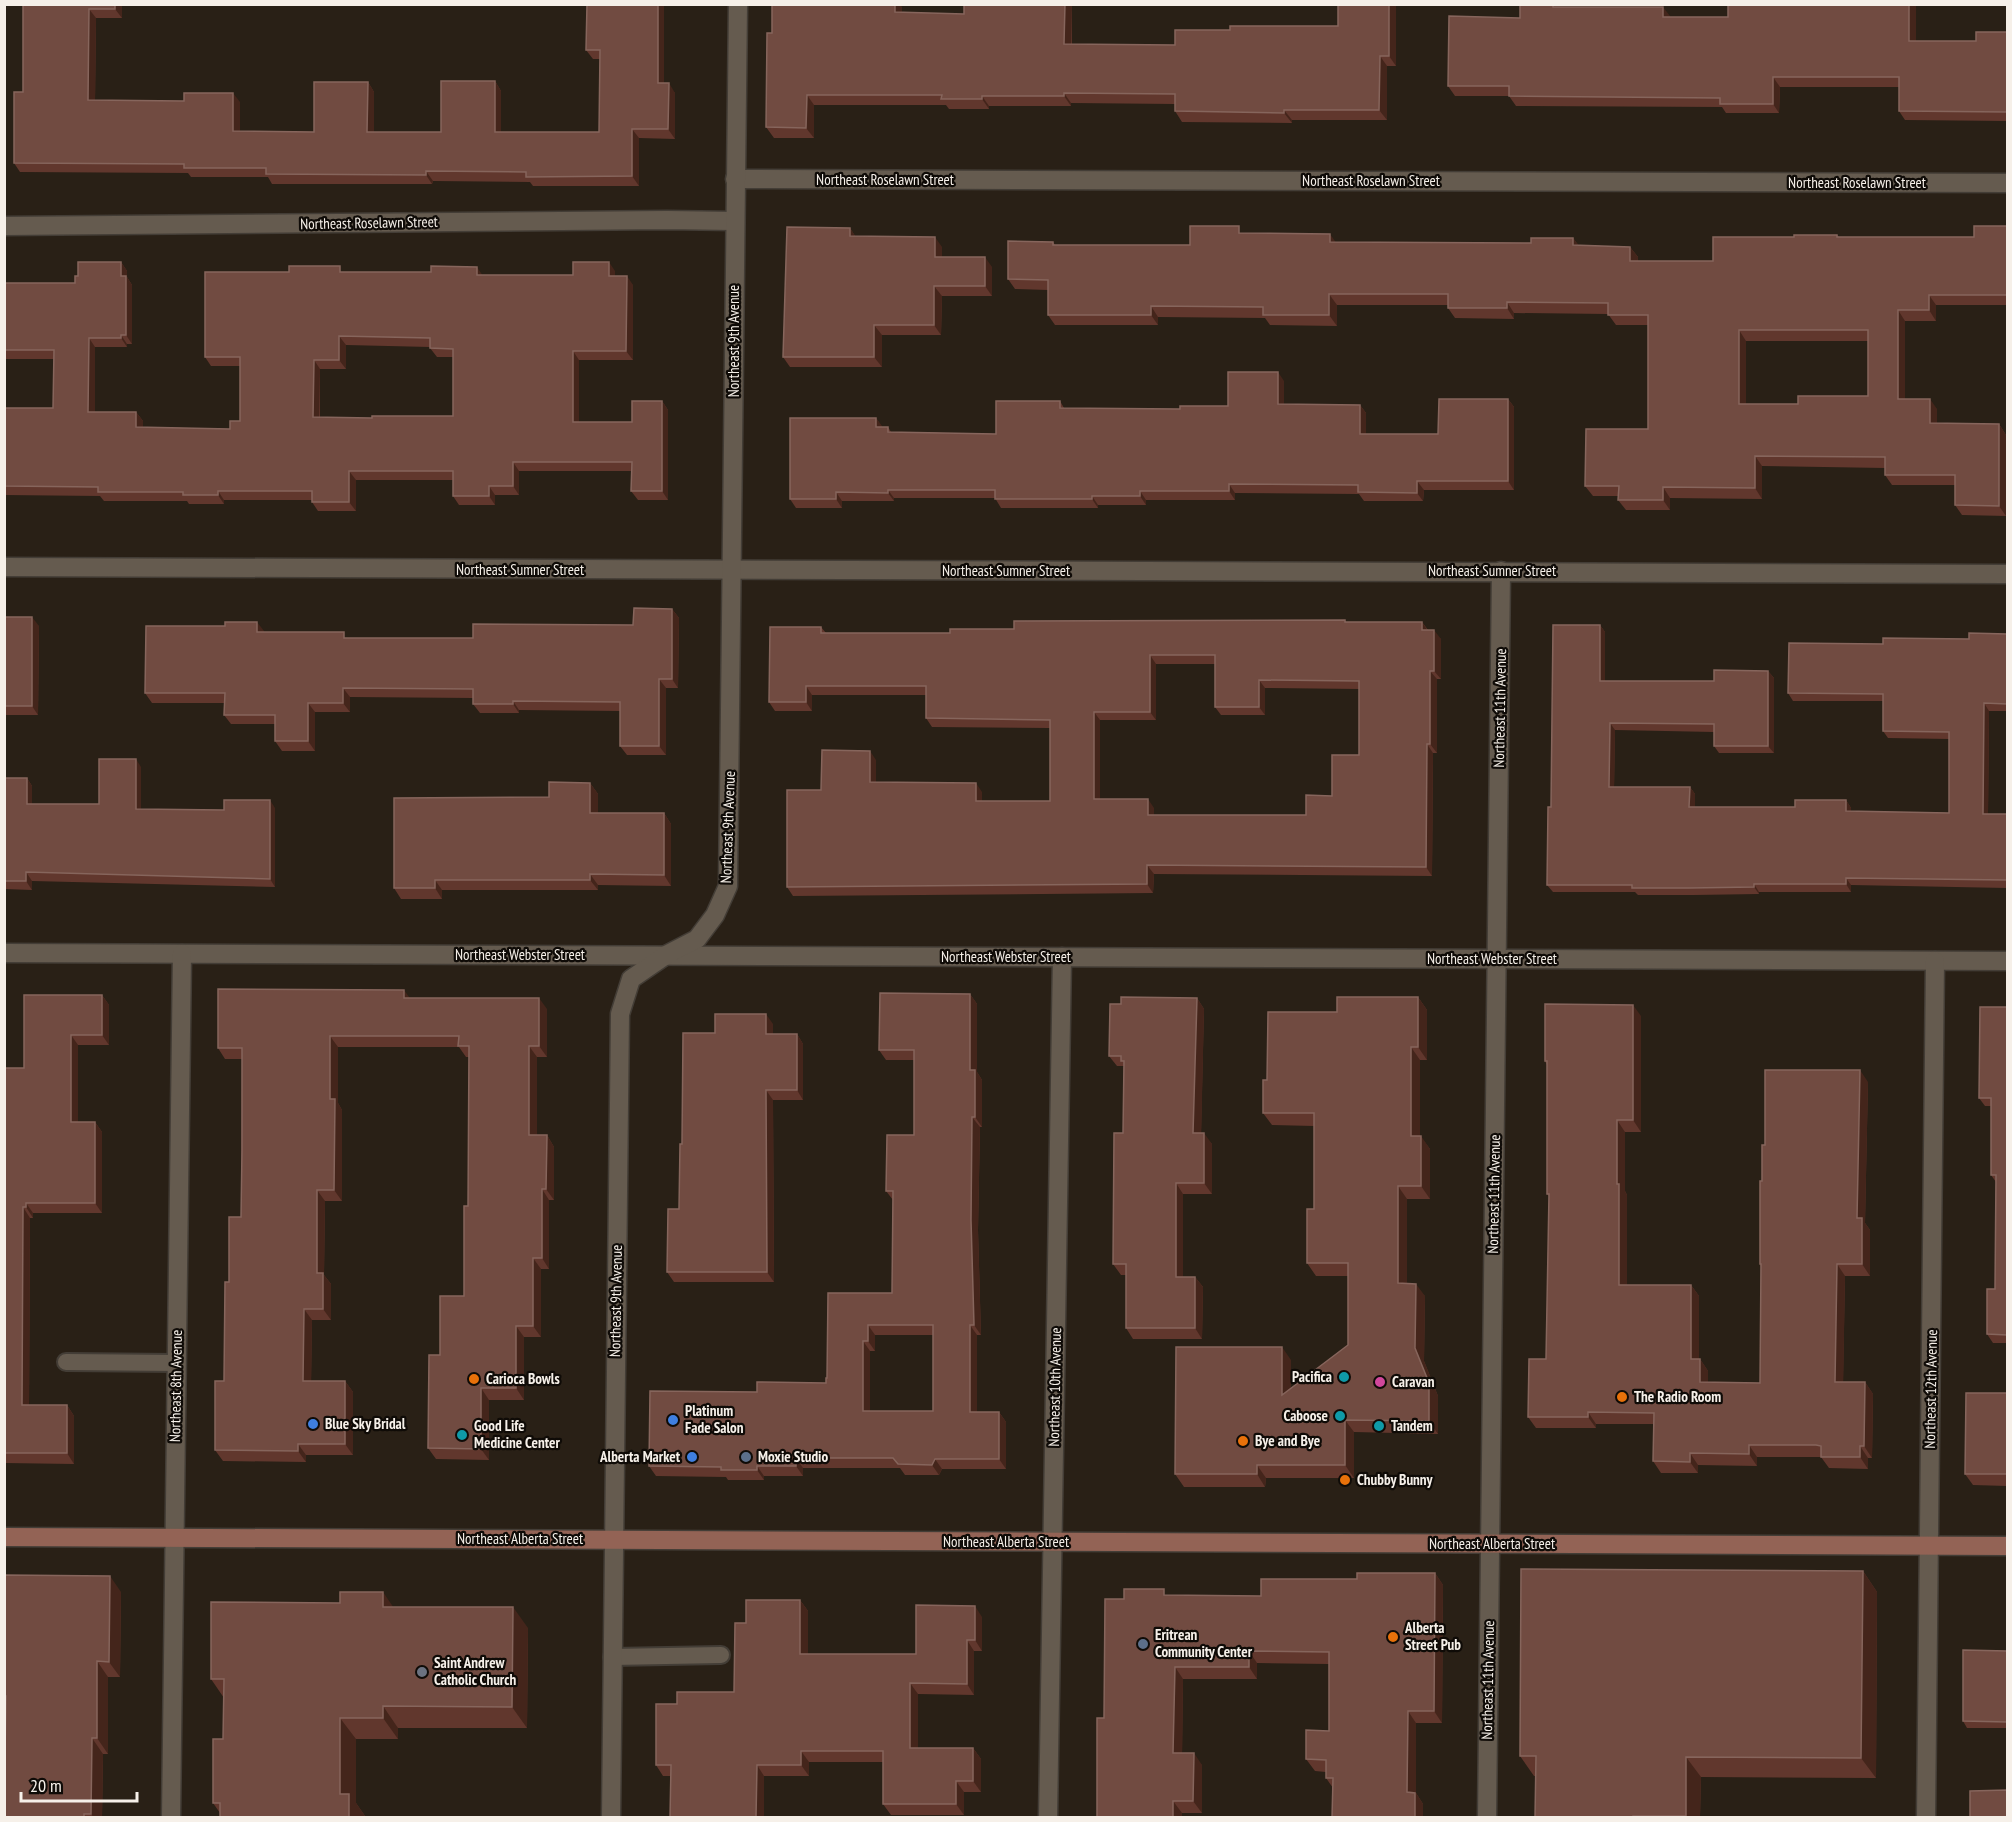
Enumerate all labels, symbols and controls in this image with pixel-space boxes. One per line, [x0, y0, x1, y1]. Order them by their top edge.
street label: Northeast Roselawn Street [816, 170, 954, 189]
street label: Northeast Roselawn Street [1302, 171, 1440, 190]
street label: Northeast Roselawn Street [1788, 173, 1926, 192]
street label: Northeast Roselawn Street [300, 212, 438, 233]
street label: Northeast 9th Avenue [724, 285, 743, 397]
street label: Northeast Sumner Street [456, 560, 584, 579]
street label: Northeast Sumner Street [942, 561, 1070, 580]
street label: Northeast Sumner Street [1428, 561, 1556, 580]
street label: Northeast 11th Avenue [1489, 648, 1510, 768]
street label: Northeast 9th Avenue [716, 770, 739, 884]
street label: Northeast Webster Street [455, 945, 585, 964]
street label: Northeast Webster Street [941, 947, 1071, 966]
street label: Northeast Webster Street [1427, 949, 1557, 968]
street label: Northeast 11th Avenue [1483, 1134, 1504, 1254]
street label: Northeast 9th Avenue [605, 1245, 626, 1357]
street label: Northeast 10th Avenue [1044, 1327, 1065, 1447]
street label: Northeast 12th Avenue [1920, 1329, 1941, 1449]
street label: Northeast 8th Avenue [165, 1330, 186, 1442]
place label: Pacifica [1292, 1367, 1332, 1386]
place label: Carioca Bowls [486, 1369, 560, 1388]
marker: Pacifica [1337, 1370, 1351, 1384]
marker: Carioca Bowls [467, 1372, 481, 1386]
place label: Caravan [1392, 1372, 1435, 1391]
marker: Caravan [1373, 1375, 1387, 1389]
place label: The Radio Room [1634, 1387, 1721, 1406]
marker: The Radio Room [1615, 1390, 1629, 1404]
place label: Platinum Fade Salon [685, 1401, 744, 1437]
place label: Caboose [1283, 1406, 1328, 1425]
marker: Caboose [1333, 1409, 1347, 1423]
marker: Platinum Fade Salon [666, 1413, 680, 1427]
place label: Blue Sky Bridal [325, 1414, 406, 1433]
place label: Good Life Medicine Center [474, 1416, 560, 1452]
place label: Tandem [1391, 1416, 1433, 1435]
marker: Blue Sky Bridal [306, 1417, 320, 1431]
marker: Tandem [1372, 1419, 1386, 1433]
marker: Good Life Medicine Center [455, 1428, 469, 1442]
place label: Bye and Bye [1255, 1431, 1320, 1450]
marker: Bye and Bye [1236, 1434, 1250, 1448]
place label: Alberta Market [599, 1447, 681, 1466]
place label: Moxie Studio [758, 1447, 828, 1466]
marker: Alberta Market [685, 1450, 699, 1464]
marker: Moxie Studio [739, 1450, 753, 1464]
place label: Chubby Bunny [1357, 1470, 1434, 1489]
marker: Chubby Bunny [1338, 1473, 1352, 1487]
street label: Northeast Alberta Street [457, 1529, 583, 1548]
street label: Northeast Alberta Street [943, 1532, 1069, 1551]
street label: Northeast Alberta Street [1429, 1534, 1555, 1553]
place label: Alberta Street Pub [1404, 1618, 1461, 1654]
street label: Northeast 11th Avenue [1477, 1620, 1498, 1740]
place label: Eritrean Community Center [1155, 1625, 1253, 1661]
marker: Alberta Street Pub [1386, 1630, 1400, 1644]
marker: Eritrean Community Center [1136, 1637, 1150, 1651]
place label: Saint Andrew Catholic Church [434, 1653, 516, 1689]
marker: Saint Andrew Catholic Church [415, 1665, 429, 1679]
scale bar [21, 1765, 136, 1803]
text: 20 m [30, 1774, 62, 1797]

